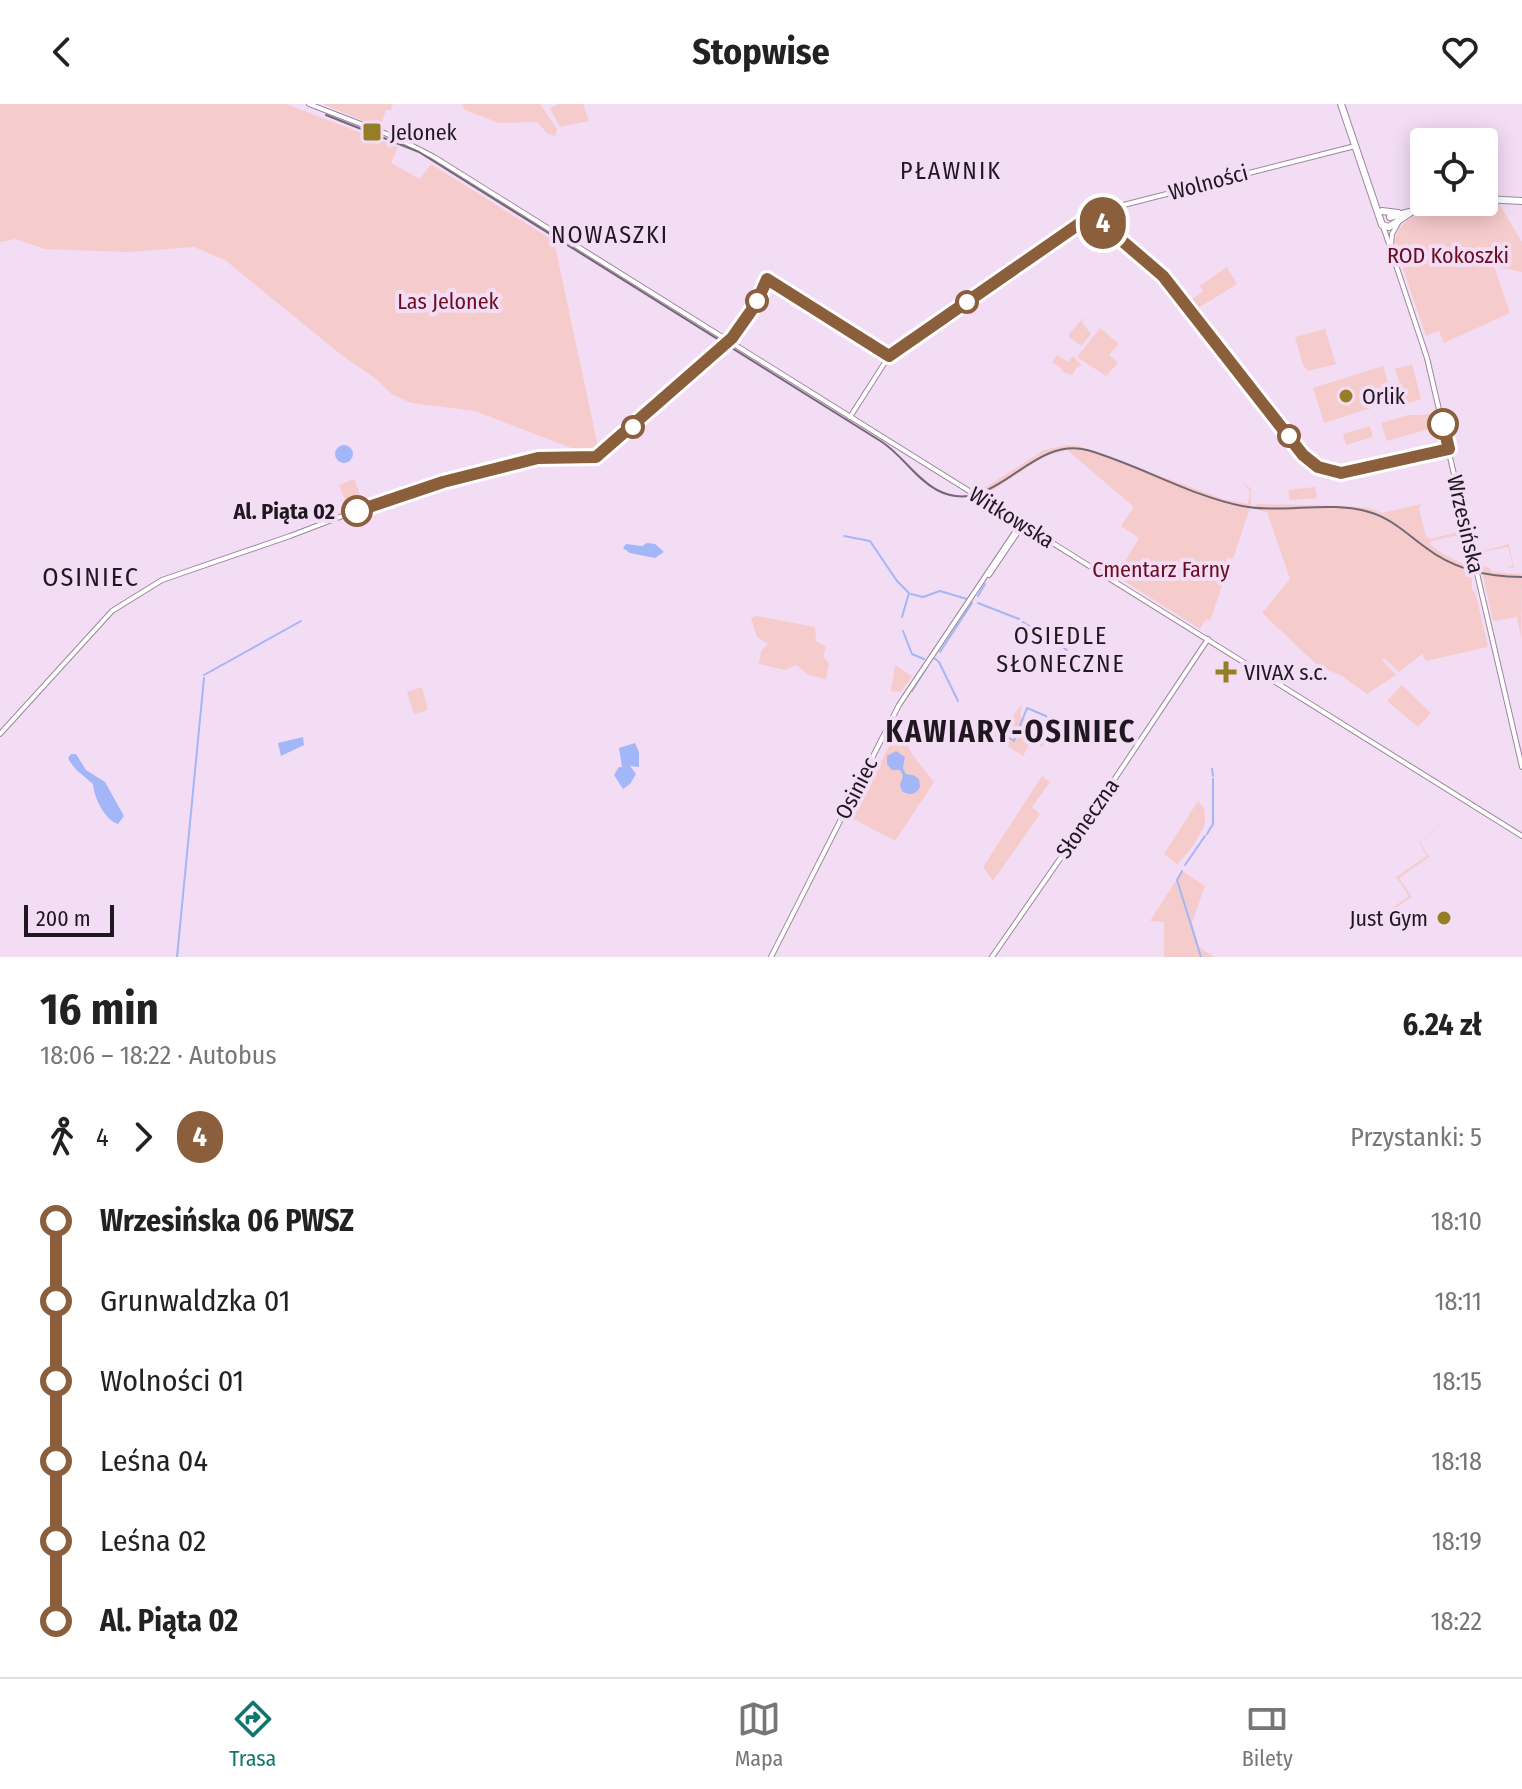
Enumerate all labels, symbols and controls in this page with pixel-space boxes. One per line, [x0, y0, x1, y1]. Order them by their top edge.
icon: back [40, 30, 84, 74]
text: Stopwise [692, 30, 830, 74]
icon: heart [1438, 30, 1482, 74]
place label: Jelonek [390, 119, 458, 146]
marker: Jelonek [361, 121, 383, 143]
map controls [1410, 128, 1498, 216]
button: locate [1410, 128, 1498, 216]
district label: PŁAWNIK [900, 157, 1002, 185]
street label: Wolności [1165, 159, 1251, 206]
line badge: 4 [1077, 197, 1129, 249]
text: 4 [1096, 206, 1110, 239]
district label: NOWASZKI [551, 221, 669, 249]
park label: ROD Kokoszki [1387, 242, 1509, 269]
park label: Las Jelonek [397, 288, 500, 315]
unlabelled marker [746, 290, 768, 312]
unlabelled marker [956, 291, 978, 313]
place label: Orlik [1362, 383, 1406, 410]
marker: Orlik [1337, 387, 1355, 405]
unlabelled marker [1428, 409, 1458, 439]
unlabelled marker [622, 416, 644, 438]
unlabelled marker [1278, 425, 1300, 447]
street label: Wrzesińska [1441, 472, 1490, 576]
street label: Witkowska [964, 481, 1059, 554]
marker: Al. Piąta 02 [342, 496, 372, 526]
place label: Al. Piąta 02 [233, 498, 335, 525]
park label: Cmentarz Farny [1092, 556, 1230, 583]
district label: OSINIEC [42, 562, 140, 593]
district label: OSIEDLE SŁONECZNE [996, 622, 1126, 678]
place label: VIVAX s.c. [1244, 659, 1327, 686]
marker: VIVAX s.c. [1215, 661, 1237, 683]
district label: KAWIARY-OSINIEC [885, 714, 1137, 750]
street label: Osiniec [829, 752, 884, 824]
street label: Słoneczna [1050, 773, 1125, 864]
scale bar [24, 901, 114, 937]
text: 200 m [36, 905, 91, 932]
place label: Just Gym [1349, 905, 1428, 932]
marker: Just Gym [1435, 909, 1453, 927]
text: 16 min [40, 983, 159, 1036]
text: 6.24 zł [1402, 1007, 1482, 1043]
text: 18:06 – 18:22 · Autobus [40, 1040, 277, 1071]
icon: walk [40, 1115, 84, 1159]
icon: forward [121, 1115, 165, 1159]
text: 4 [193, 1120, 207, 1153]
text: 4 [96, 1122, 109, 1153]
text: Przystanki: 5 [1350, 1122, 1482, 1153]
text: Wrzesińska 06 PWSZ [100, 1203, 354, 1239]
text: 18:10 [1431, 1206, 1482, 1237]
text: Grunwaldzka 01 [100, 1283, 290, 1319]
text: 18:11 [1434, 1286, 1482, 1317]
text: Wolności 01 [100, 1363, 244, 1399]
text: 18:15 [1432, 1366, 1482, 1397]
text: Leśna 04 [100, 1443, 208, 1479]
text: 18:18 [1431, 1446, 1482, 1477]
text: Leśna 02 [100, 1523, 206, 1559]
text: 18:19 [1432, 1526, 1482, 1557]
text: Al. Piąta 02 [100, 1603, 238, 1639]
text: 18:22 [1430, 1606, 1482, 1637]
tab: Trasa [229, 1697, 276, 1772]
tab: Mapa [735, 1697, 783, 1772]
tab: Bilety [1242, 1697, 1293, 1772]

